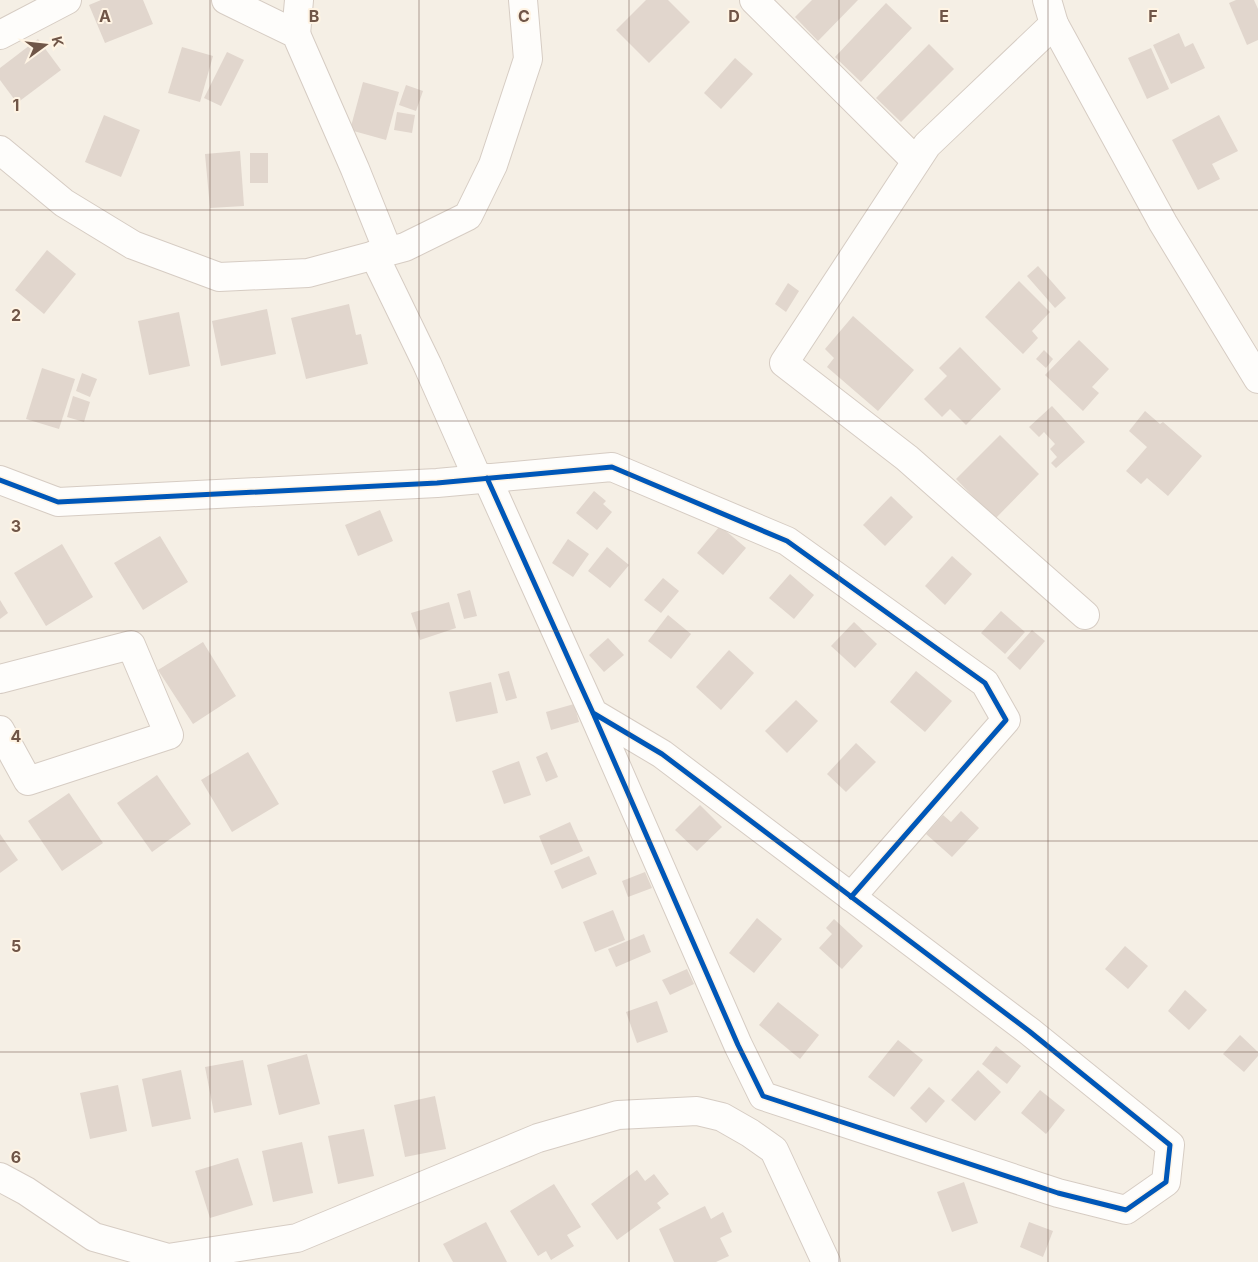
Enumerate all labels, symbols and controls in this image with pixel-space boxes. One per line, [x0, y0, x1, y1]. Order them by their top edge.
text: A [99, 6, 111, 26]
text: B [309, 6, 319, 26]
text: C [518, 6, 530, 26]
text: D [728, 6, 740, 26]
text: E [939, 6, 949, 26]
text: F [1148, 6, 1158, 26]
north arrow [20, 20, 70, 70]
text: K [49, 34, 68, 49]
text: 1 [13, 95, 19, 115]
text: 2 [11, 305, 21, 325]
text: 3 [11, 516, 21, 536]
text: 4 [11, 726, 22, 746]
text: 5 [11, 936, 21, 956]
text: 6 [11, 1147, 21, 1167]

